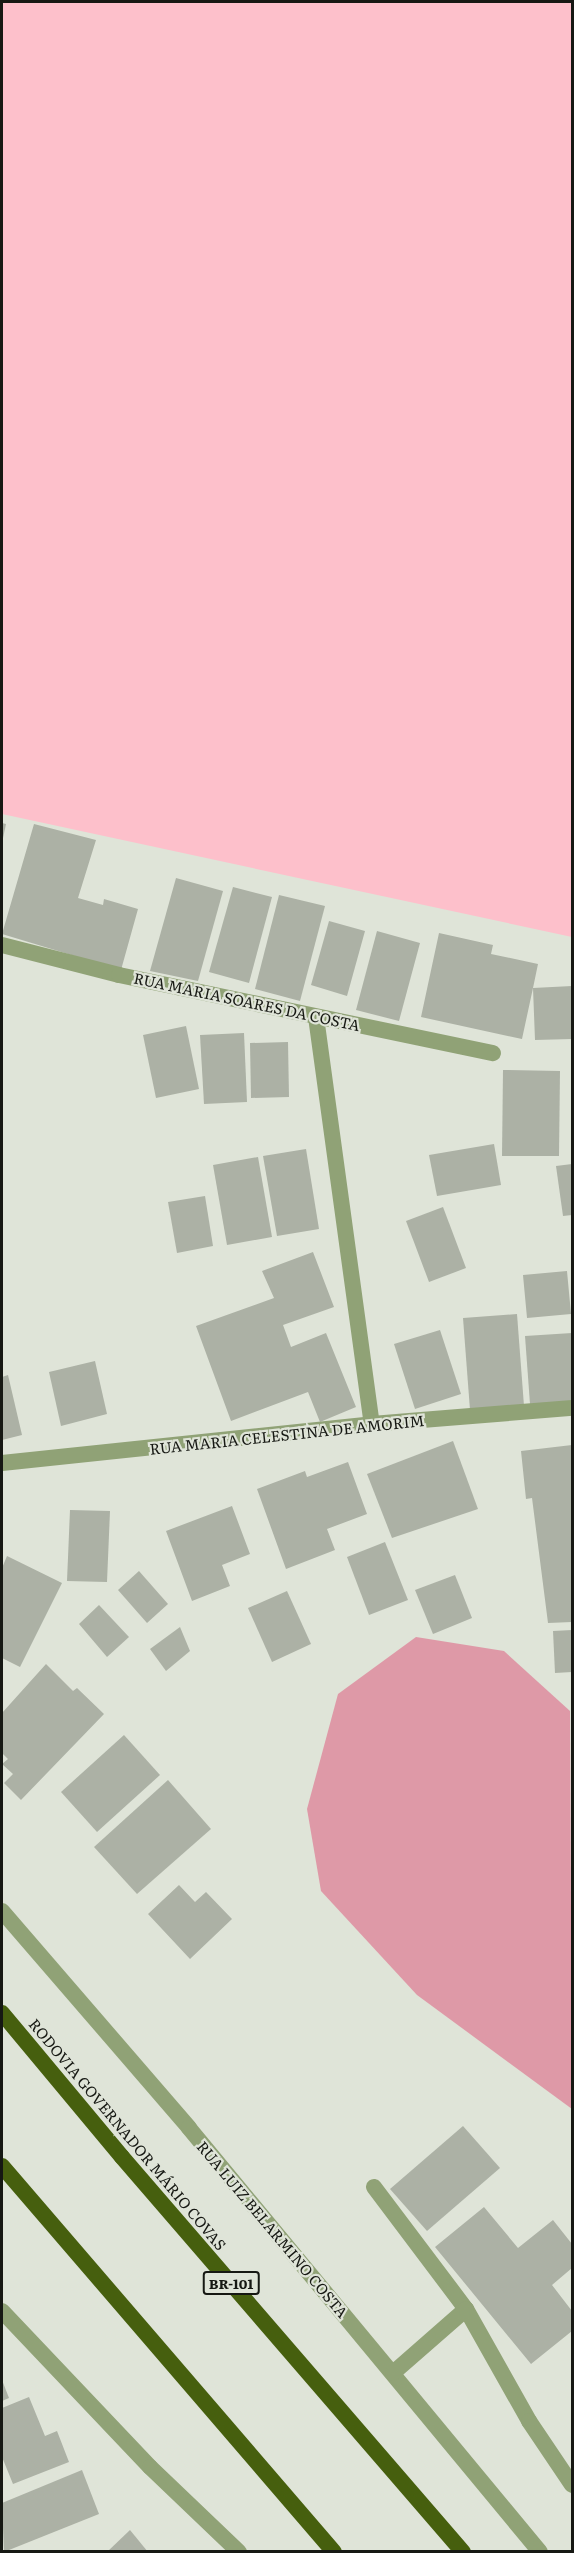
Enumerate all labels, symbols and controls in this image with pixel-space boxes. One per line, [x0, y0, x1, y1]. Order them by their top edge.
street label: RUA MARIA SOARES DA COSTA [132, 968, 362, 1034]
street label: RUA MARIA CELESTINA DE AMORIM [149, 1411, 425, 1457]
street label: RODOVIA GOVERNADOR MÁRIO COVAS [26, 2015, 230, 2253]
street label: RUA LUIZ BELARMINO COSTA [194, 2137, 352, 2321]
road number: BR-101 [202, 2272, 260, 2294]

